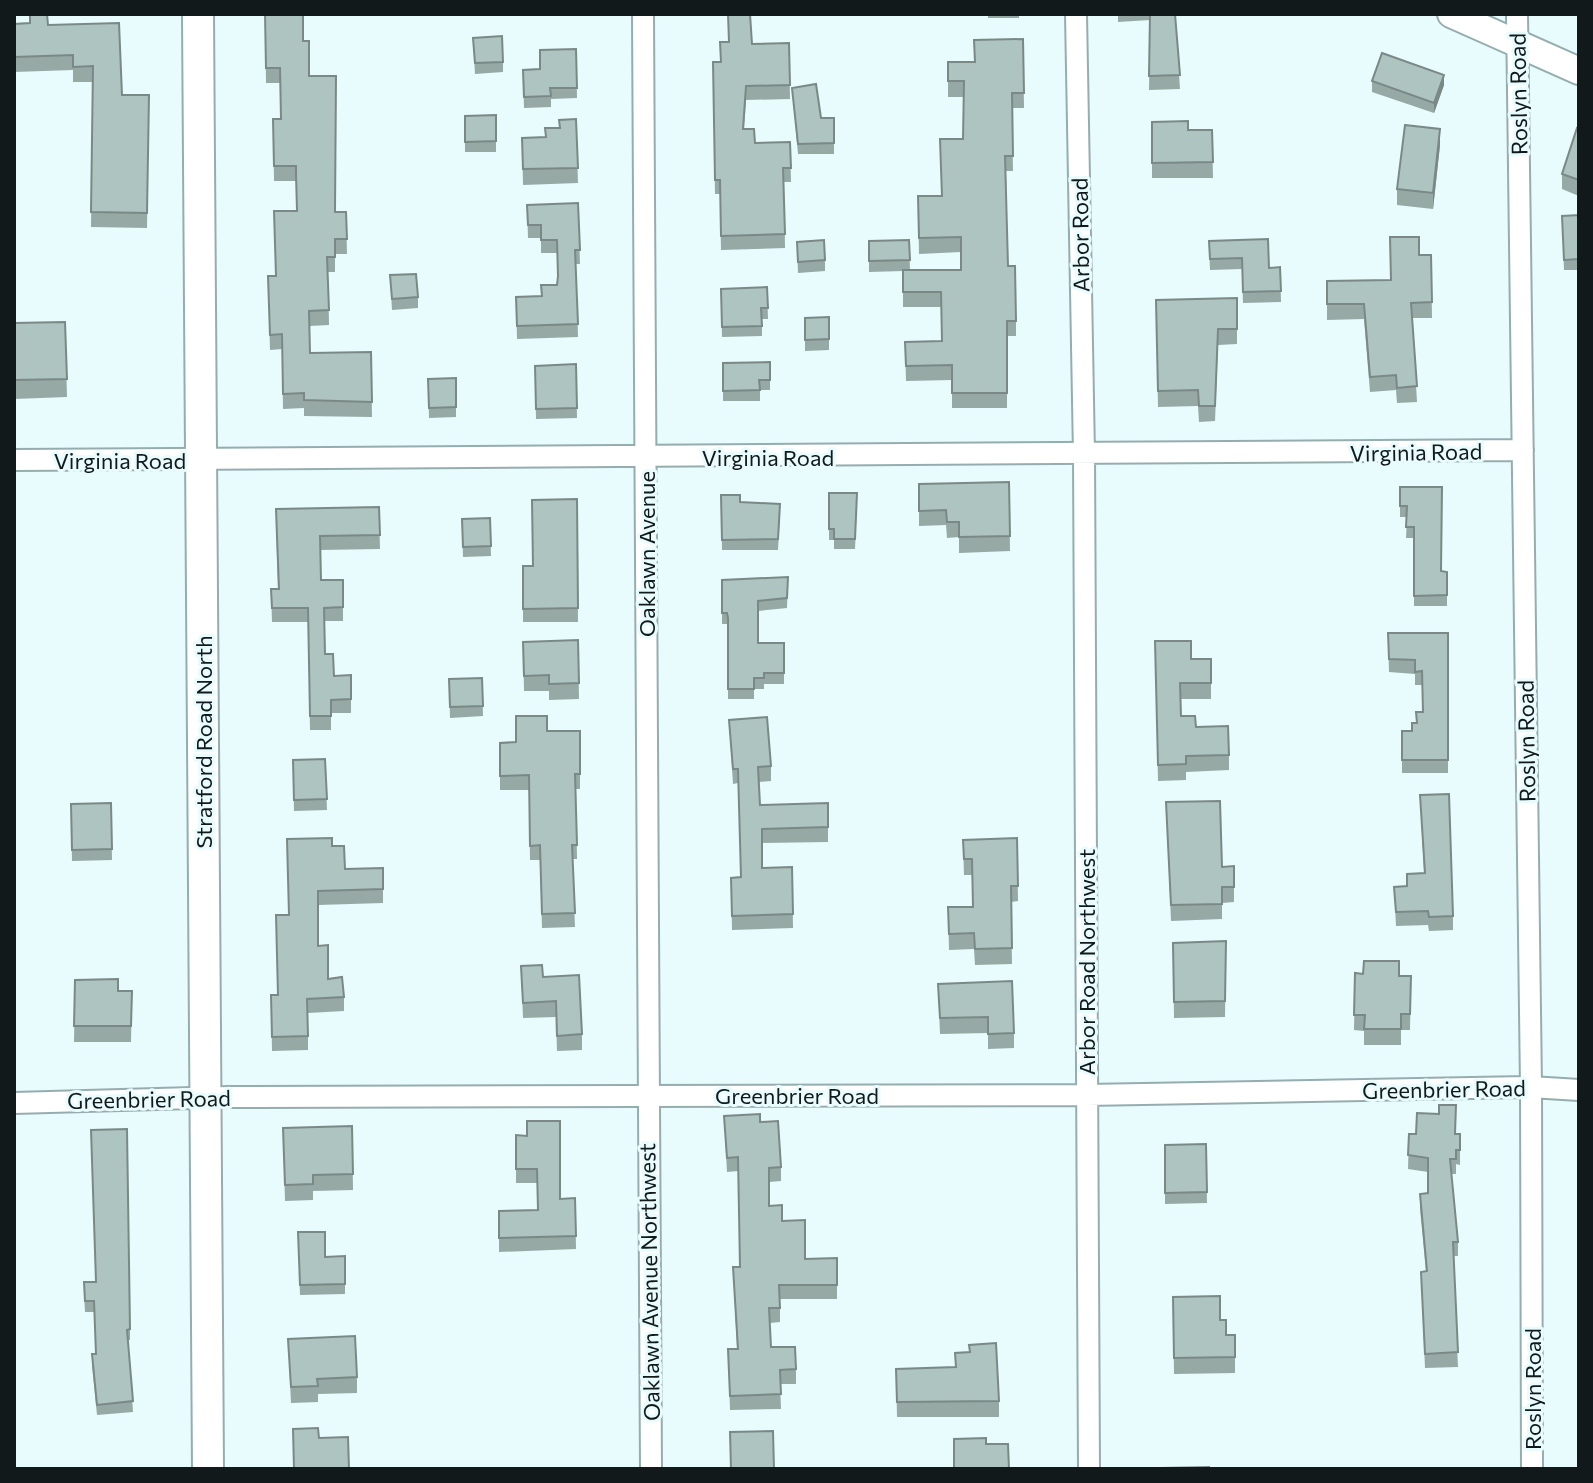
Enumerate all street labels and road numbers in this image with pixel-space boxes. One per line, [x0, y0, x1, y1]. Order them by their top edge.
street label: Roslyn Road [1503, 33, 1533, 155]
street label: Arbor Road [1066, 178, 1094, 292]
street label: Virginia Road [1350, 437, 1482, 467]
street label: Virginia Road [702, 444, 834, 471]
street label: Virginia Road [54, 447, 186, 474]
street label: Oaklawn Avenue [633, 471, 660, 637]
street label: Stratford Road North [190, 635, 217, 849]
street label: Roslyn Road [1511, 680, 1541, 802]
street label: Arbor Road Northwest [1073, 849, 1100, 1075]
street label: Greenbrier Road [1362, 1074, 1526, 1104]
street label: Greenbrier Road [715, 1082, 879, 1109]
street label: Greenbrier Road [67, 1084, 231, 1114]
street label: Oaklawn Avenue Northwest [633, 1143, 665, 1421]
street label: Roslyn Road [1519, 1328, 1546, 1450]

